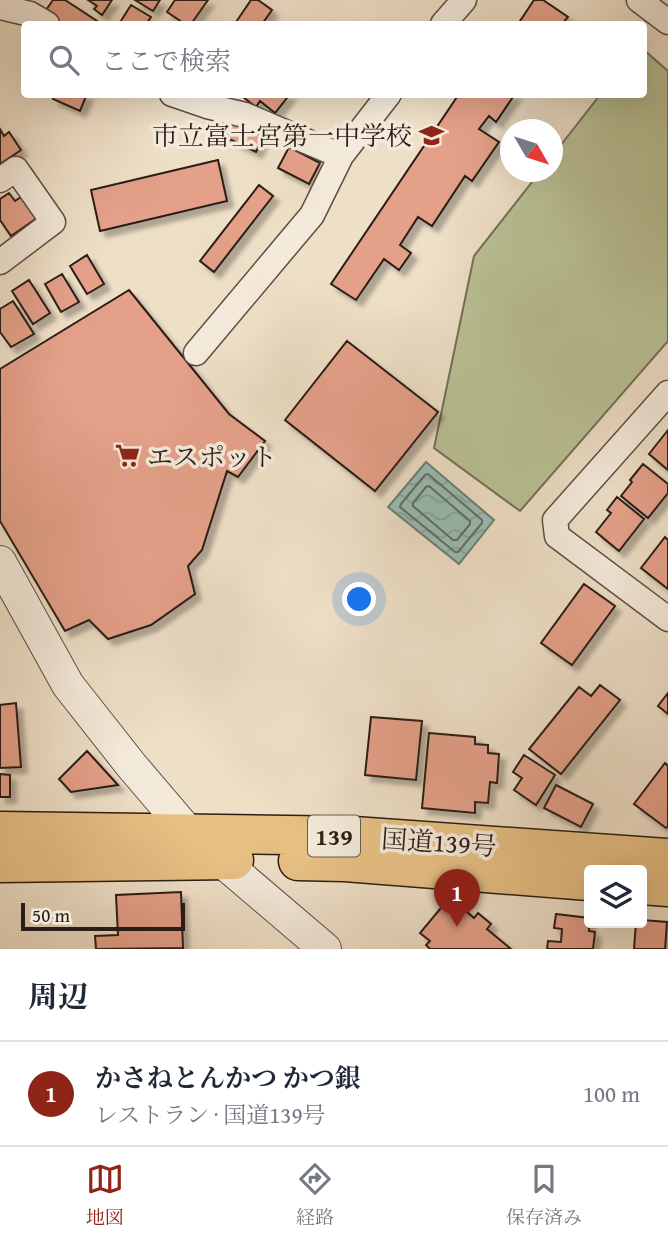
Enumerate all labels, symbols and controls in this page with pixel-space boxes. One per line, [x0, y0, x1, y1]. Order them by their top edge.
search box [21, 21, 647, 98]
icon: search [45, 41, 83, 79]
text: ここで検索 [101, 41, 231, 80]
place label: 市立富士宮第一中学校 [152, 116, 412, 155]
north arrow [500, 119, 563, 182]
school or university icon: 市立富士宮第一中学校 [418, 121, 446, 149]
place label: エスポット [147, 437, 277, 476]
supermarket icon: エスポット [113, 442, 141, 470]
your location [342, 582, 376, 616]
road number: 139 [308, 816, 360, 856]
street label: 国道139号 [380, 819, 498, 865]
map controls [584, 865, 647, 928]
button: layers [584, 865, 647, 928]
pin: 1 [434, 869, 480, 927]
scale bar [21, 900, 186, 932]
text: 50 m [32, 901, 70, 929]
text: 周辺 [28, 974, 88, 1018]
text: かさねとんかつ かつ銀 [95, 1058, 361, 1097]
text: 1 [45, 1077, 57, 1110]
text: 100 m [583, 1077, 640, 1110]
text: レストラン · 国道139号 [95, 1098, 325, 1131]
tab: 地図 [86, 1160, 124, 1231]
tab: 経路 [296, 1160, 334, 1231]
tab: 保存済み [506, 1160, 582, 1231]

